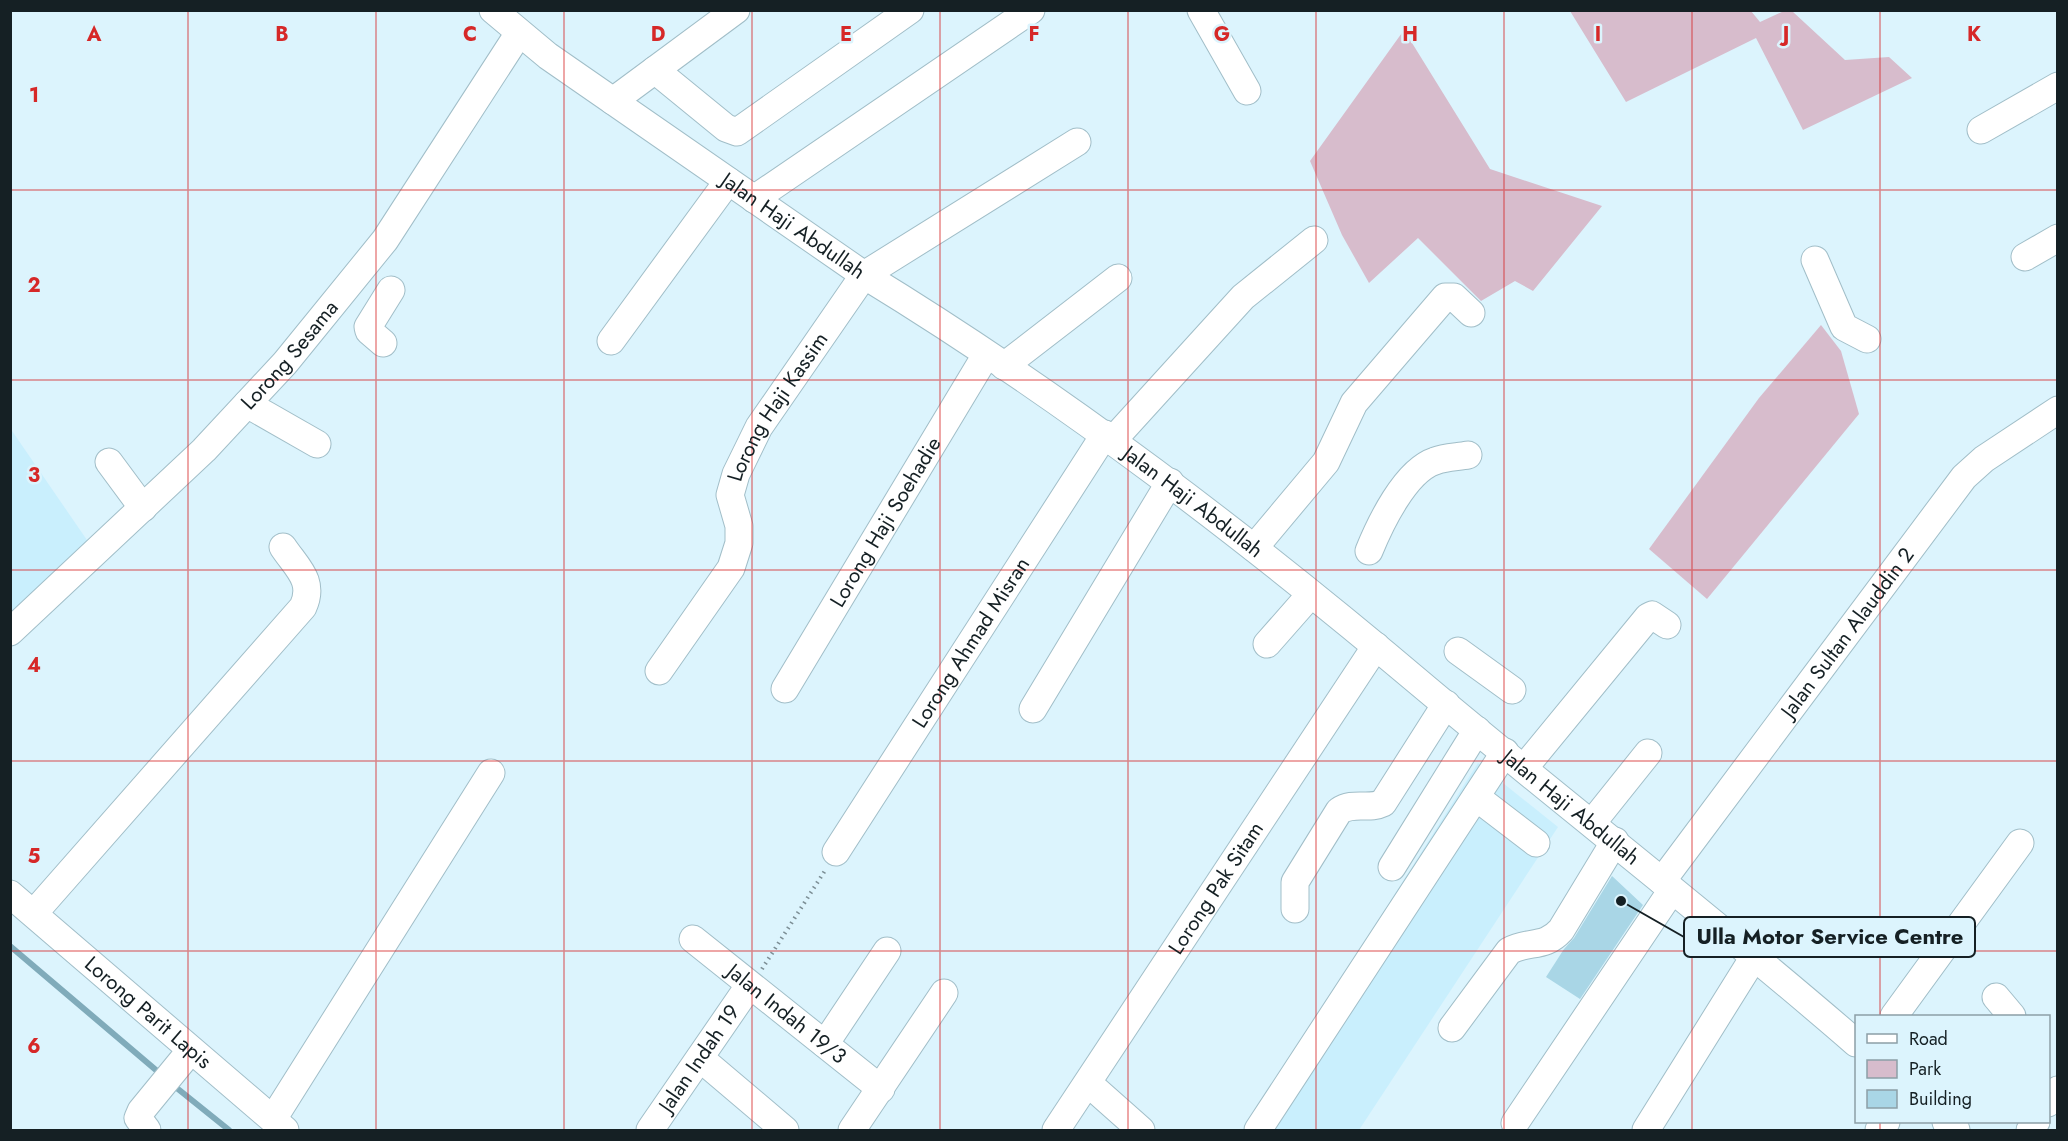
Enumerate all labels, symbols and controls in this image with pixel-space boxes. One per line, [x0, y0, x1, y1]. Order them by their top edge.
text: A [86, 20, 102, 49]
text: B [275, 20, 289, 49]
text: C [463, 20, 477, 49]
text: D [651, 20, 665, 49]
text: E [840, 20, 852, 49]
text: F [1028, 20, 1040, 49]
text: G [1214, 20, 1230, 49]
text: H [1402, 20, 1418, 49]
text: I [1595, 20, 1601, 49]
text: J [1779, 20, 1789, 49]
text: K [1967, 20, 1981, 49]
text: 1 [29, 81, 39, 110]
street label: Jalan Haji Abdullah [713, 164, 871, 286]
text: 2 [27, 271, 41, 300]
street label: Lorong Sesama [234, 294, 345, 416]
street label: Lorong Haji Kassim [720, 326, 835, 485]
street label: Lorong Haji Soehadie [823, 431, 949, 613]
street label: Jalan Haji Abdullah [1114, 437, 1270, 565]
text: 3 [28, 461, 40, 490]
street label: Jalan Sultan Alauddin 2 [1772, 541, 1921, 727]
street label: Lorong Ahmad Misran [905, 551, 1037, 734]
text: 4 [27, 651, 41, 680]
street label: Jalan Haji Abdullah [1493, 740, 1646, 872]
street label: Lorong Pak Sitam [1161, 816, 1271, 960]
text: 5 [28, 842, 41, 871]
callout: Ulla Motor Service Centre [1684, 917, 1975, 957]
text: Ulla Motor Service Centre [1697, 920, 1963, 952]
street label: Lorong Parit Lapis [78, 949, 218, 1076]
street label: Jalan Indah 19/3 [718, 955, 853, 1071]
street label: Jalan Indah 19 [650, 998, 747, 1121]
legend [1855, 1015, 2050, 1123]
text: Road [1909, 1026, 1948, 1052]
text: 6 [27, 1032, 41, 1061]
text: Park [1909, 1056, 1941, 1082]
text: Building [1909, 1086, 1972, 1112]

